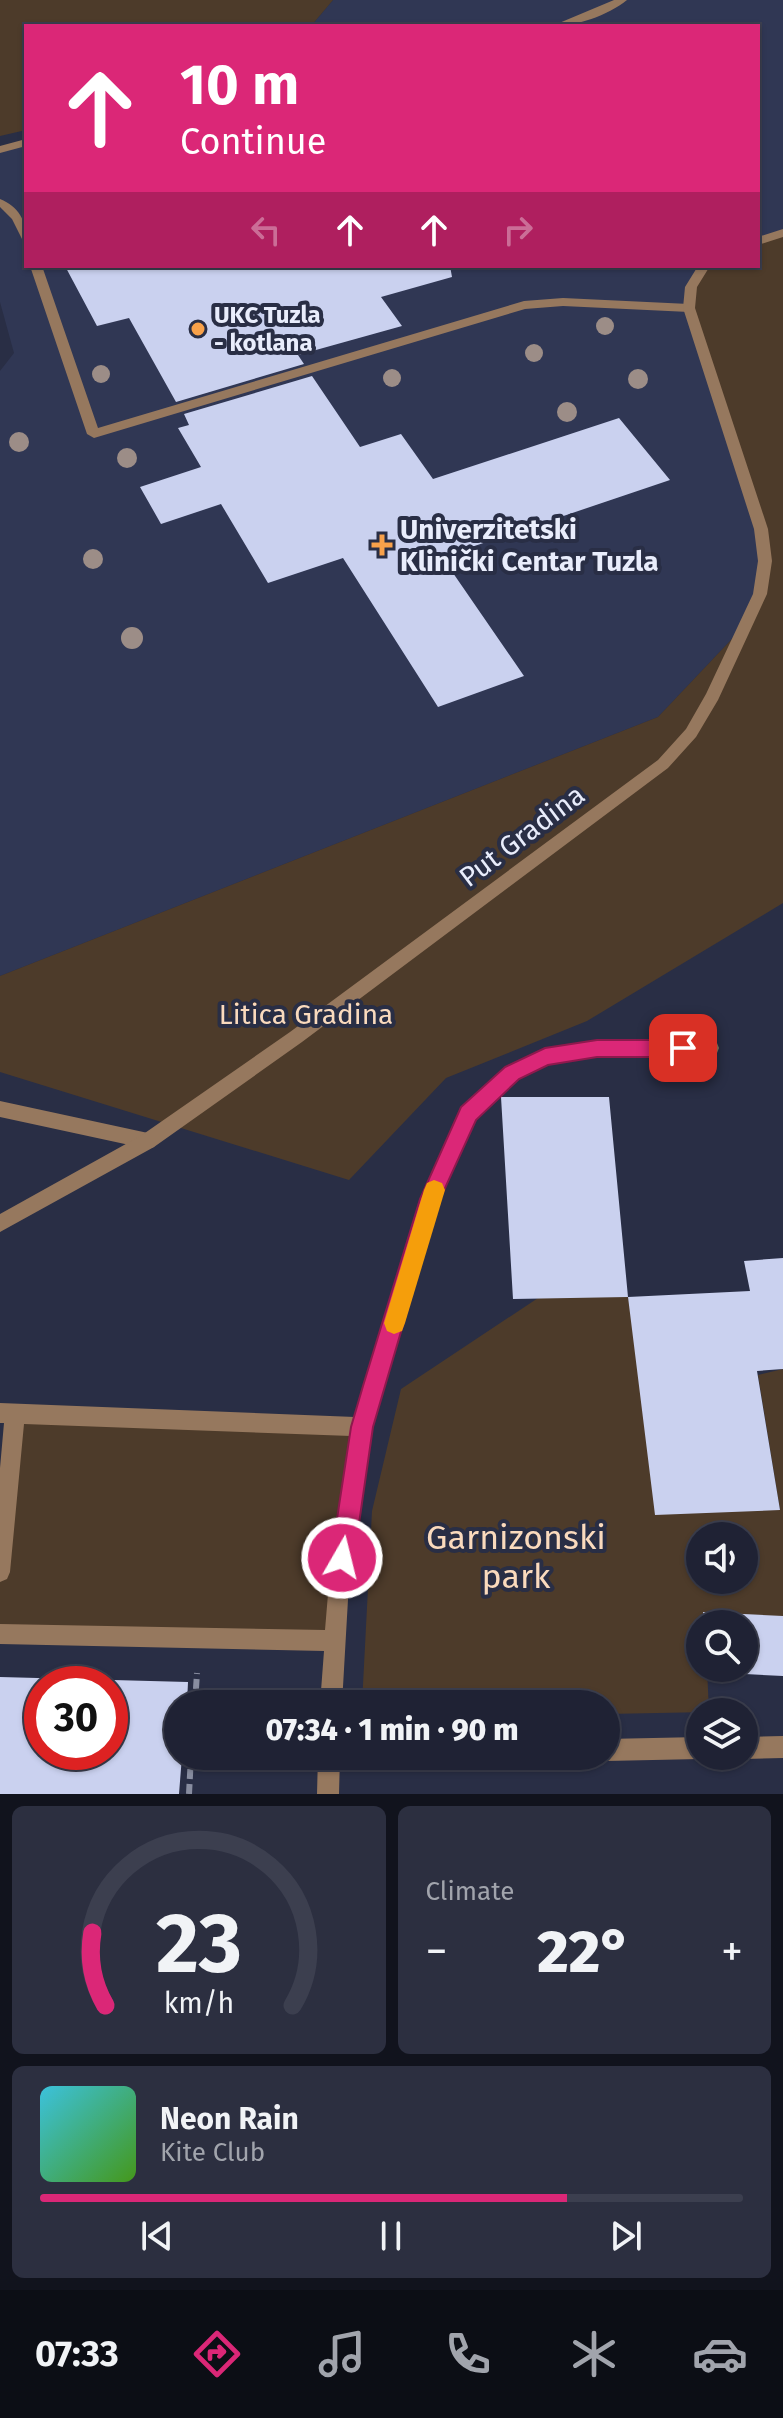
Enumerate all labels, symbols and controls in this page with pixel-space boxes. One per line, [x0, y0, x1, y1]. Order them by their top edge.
text: 10 m [180, 52, 299, 119]
icon: ahead [48, 56, 152, 160]
text: Continue [180, 120, 326, 164]
icon: left [244, 208, 288, 252]
icon: ahead [328, 208, 372, 252]
icon: ahead [412, 208, 456, 252]
icon: right [496, 208, 540, 252]
place label: UKC Tuzla - kotlana [214, 301, 321, 357]
marker: UKC Tuzla - kotlana [189, 320, 207, 338]
place label: Univerzitetski Klinički Centar Tuzla [400, 513, 659, 578]
marker: Univerzitetski Klinički Centar Tuzla [371, 534, 393, 556]
street label: Put Gradina [453, 778, 591, 894]
park label: Litica Gradina [219, 998, 393, 1031]
pin [649, 1014, 717, 1082]
icon: arrive [661, 1026, 705, 1070]
position arrow [300, 1516, 384, 1600]
park label: Garnizonski park [426, 1517, 606, 1597]
map controls [686, 1522, 758, 1770]
button: sound [686, 1522, 758, 1594]
button: search [686, 1610, 758, 1682]
speed limit sign: 30 [24, 1666, 128, 1770]
button: layers [686, 1698, 758, 1770]
text: 07:34 · 1 min · 90 m [266, 1712, 518, 1748]
text: Climate [426, 1876, 514, 1907]
text: 23 [156, 1894, 242, 1994]
text: 22° [537, 1916, 631, 1988]
text: − [426, 1925, 448, 1978]
text: + [721, 1925, 743, 1978]
text: km/h [163, 1986, 234, 2021]
text: Neon Rain [160, 2101, 299, 2137]
text: Kite Club [160, 2137, 265, 2168]
icon: previous [135, 2214, 179, 2258]
icon: pause [369, 2214, 413, 2258]
icon: next [604, 2214, 648, 2258]
icon: directions [189, 2326, 245, 2382]
icon: music [314, 2326, 370, 2382]
icon: phone [440, 2326, 496, 2382]
icon: climate [566, 2326, 622, 2382]
icon: car [692, 2326, 748, 2382]
text: 07:33 [35, 2332, 119, 2376]

